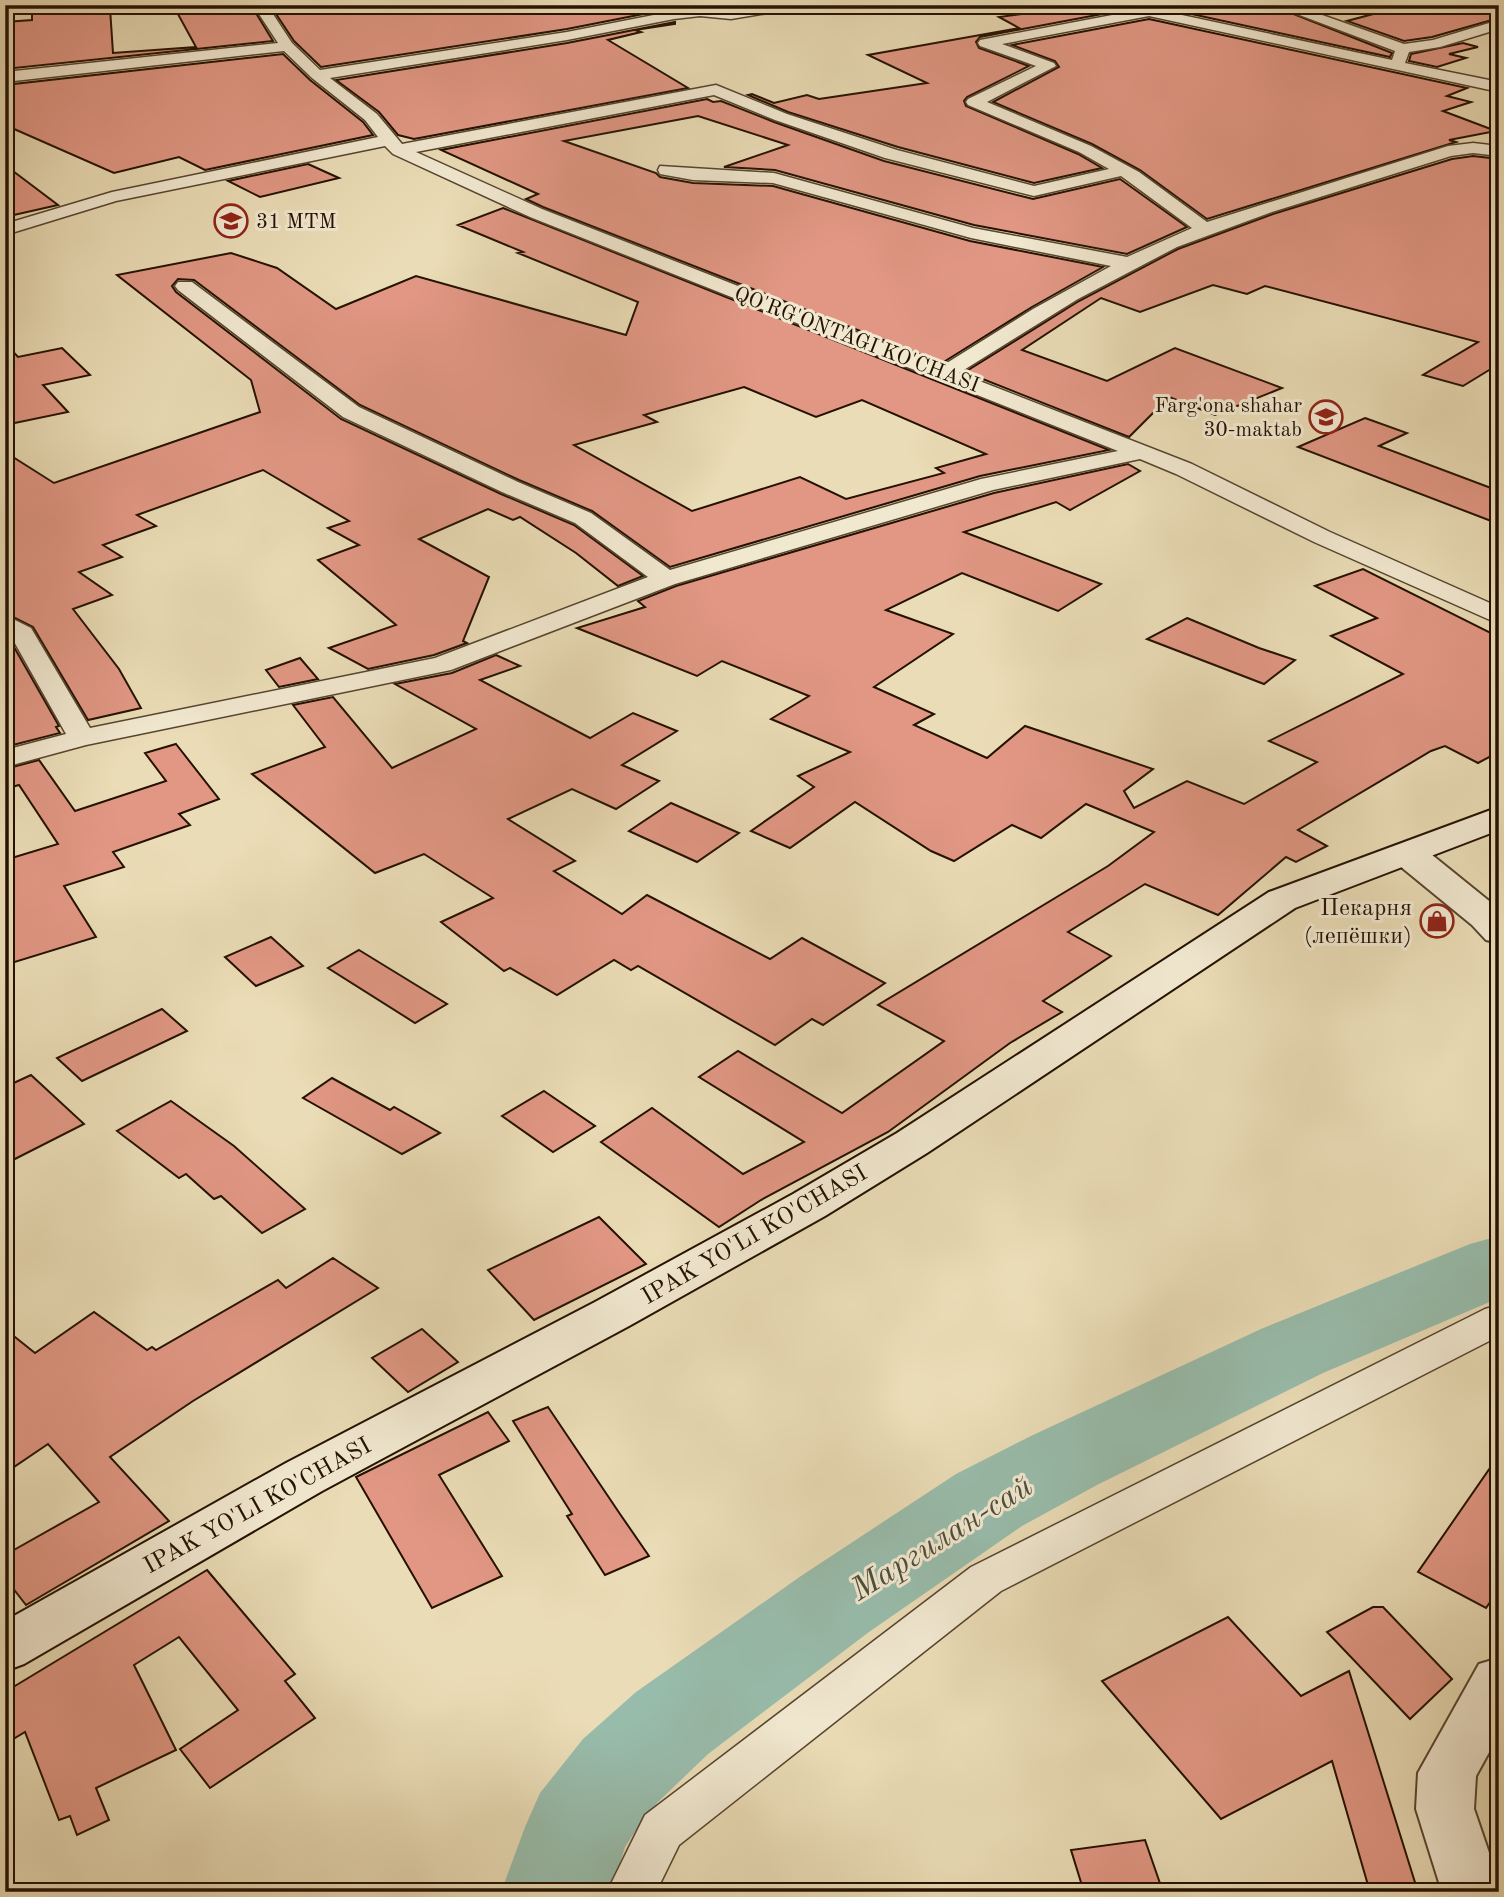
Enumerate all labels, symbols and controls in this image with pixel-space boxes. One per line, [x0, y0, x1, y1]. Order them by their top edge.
school or university icon: 31 MTM [212, 202, 250, 240]
place label: 31 MTM [256, 212, 336, 233]
street label: QO'RG'ONTAGI KO'CHASI [731, 284, 982, 397]
place label: Farg'ona shahar 30-maktab [1154, 396, 1302, 441]
school or university icon: Farg'ona shahar 30-maktab [1307, 398, 1345, 436]
place label: Пекарня (лепёшки) [1304, 897, 1412, 949]
shop icon: Пекарня (лепёшки) [1418, 902, 1456, 940]
street label: IPAK YO'LI KO'CHASI [638, 1161, 872, 1310]
street label: IPAK YO'LI KO'CHASI [140, 1434, 376, 1579]
water label: Маргилан-сай [845, 1471, 1039, 1609]

